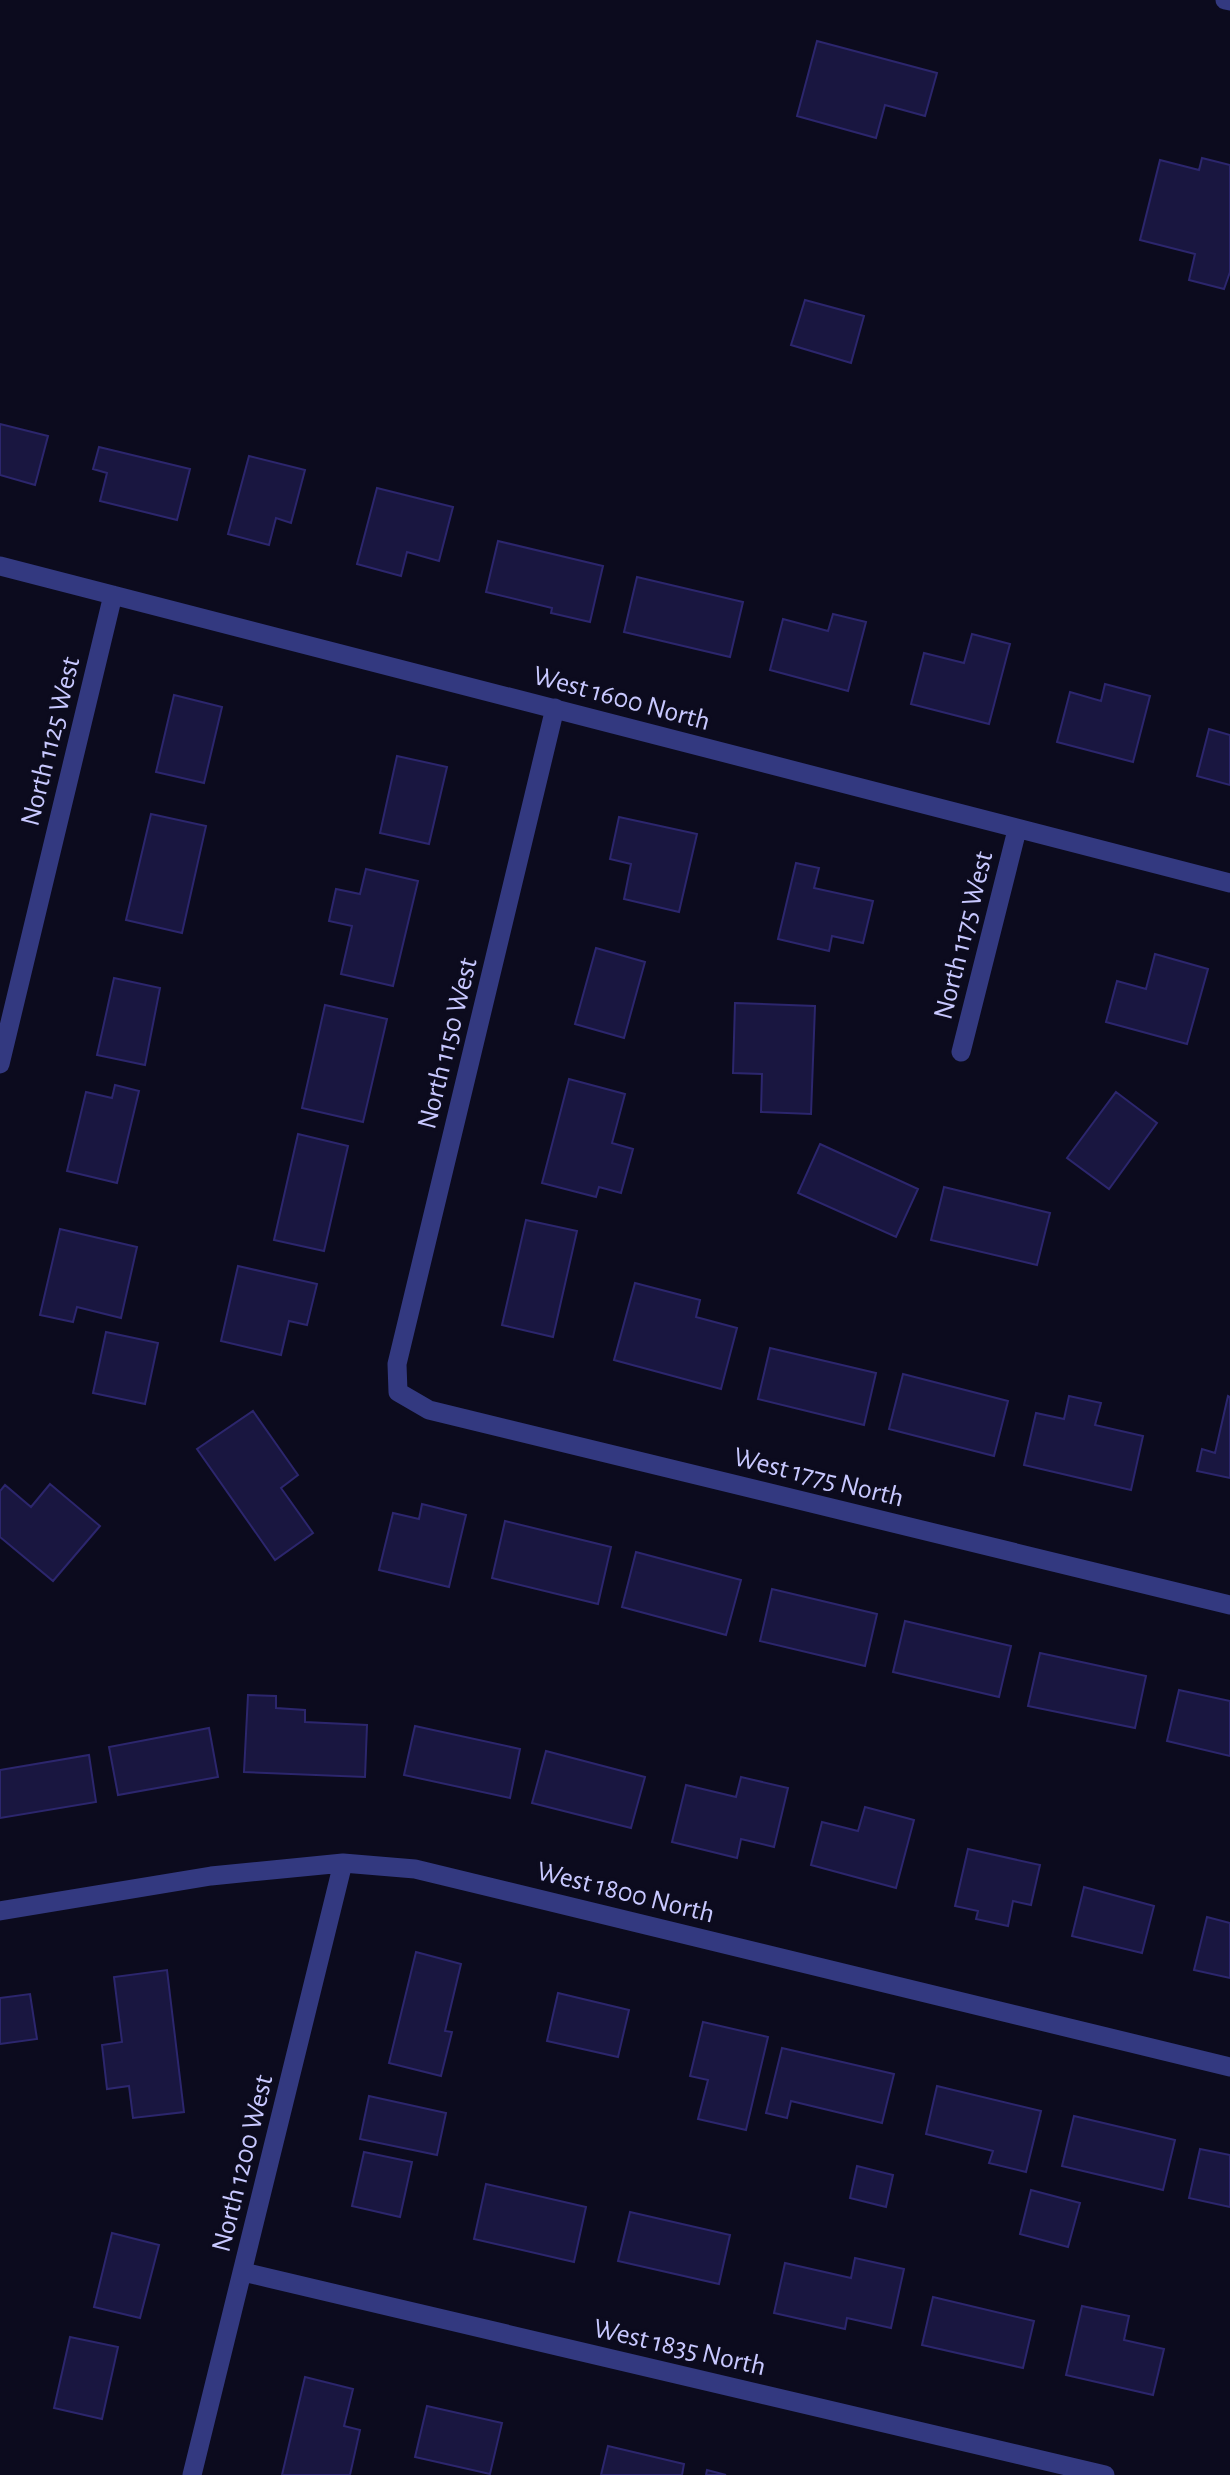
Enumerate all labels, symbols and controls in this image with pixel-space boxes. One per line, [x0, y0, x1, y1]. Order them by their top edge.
street label: North 1125 West [16, 654, 86, 829]
street label: West 1600 North [530, 662, 713, 736]
street label: North 1175 West [929, 848, 998, 1023]
street label: North 1150 West [413, 955, 483, 1132]
street label: West 1775 North [730, 1443, 907, 1513]
street label: West 1800 North [534, 1857, 717, 1929]
street label: North 1200 West [207, 2072, 279, 2255]
street label: West 1835 North [591, 2315, 768, 2381]

